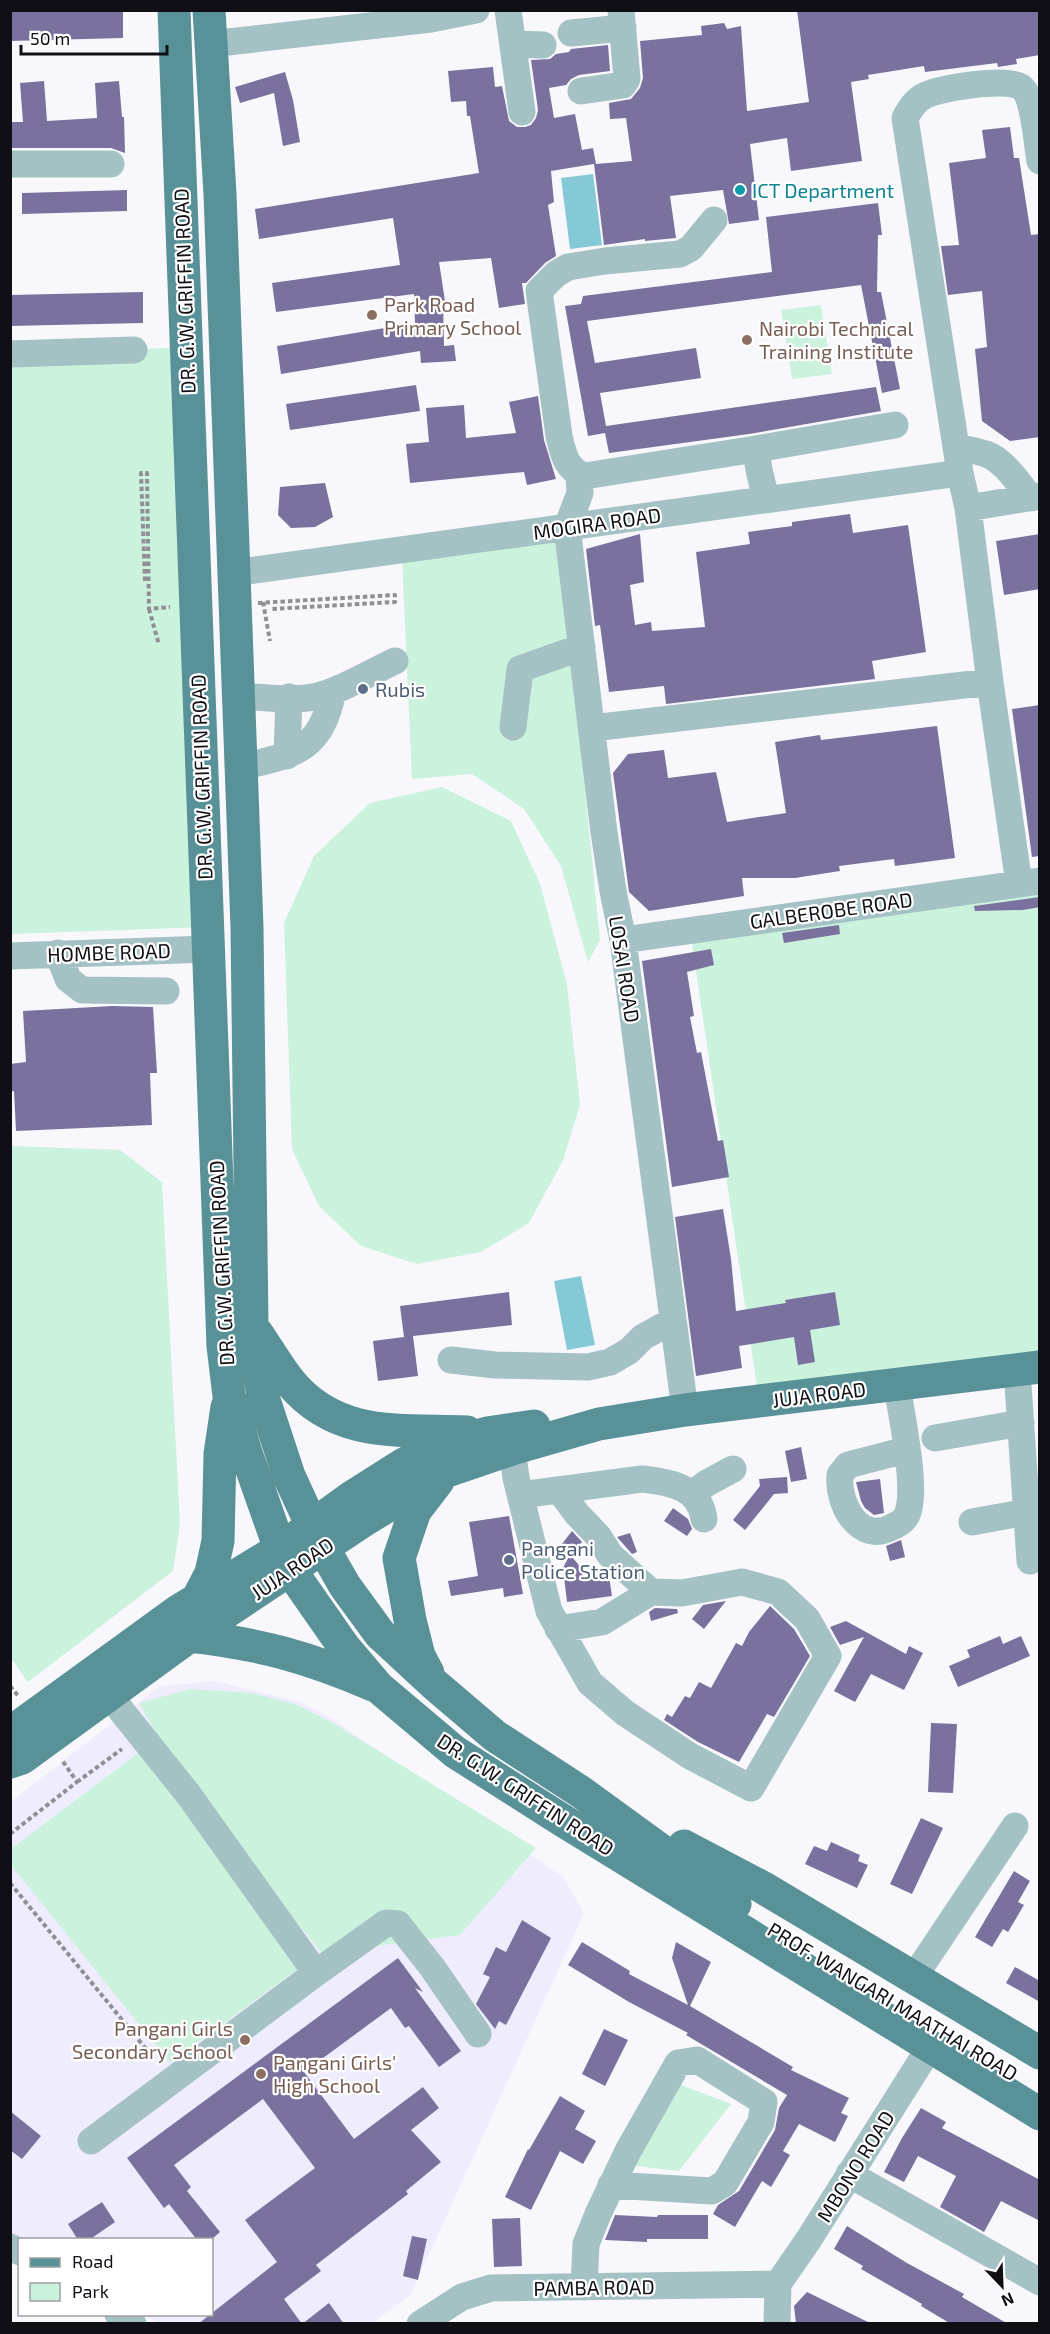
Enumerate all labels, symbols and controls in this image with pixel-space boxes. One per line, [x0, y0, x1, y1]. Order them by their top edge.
scale bar [21, 18, 166, 56]
text: 50 m [30, 27, 70, 49]
place label: ICT Department [752, 178, 894, 202]
marker: ICT Department [733, 183, 747, 197]
street label: DR. G.W. GRIFFIN ROAD [168, 188, 200, 394]
place label: Park Road Primary School [384, 292, 521, 339]
marker: Park Road Primary School [365, 308, 379, 322]
place label: Nairobi Technical Training Institute [759, 316, 914, 363]
marker: Nairobi Technical Training Institute [740, 333, 754, 347]
street label: MOGIRA ROAD [532, 502, 662, 544]
street label: DR. G.W. GRIFFIN ROAD [185, 674, 217, 880]
place label: Rubis [375, 677, 425, 701]
marker: Rubis [356, 682, 370, 696]
street label: GALBEROBE ROAD [748, 887, 914, 933]
street label: LOSAI ROAD [605, 914, 645, 1024]
street label: HOMBE ROAD [47, 938, 171, 966]
street label: DR. G.W. GRIFFIN ROAD [204, 1160, 238, 1366]
street label: JUJA ROAD [771, 1376, 867, 1412]
street label: JUJA ROAD [246, 1532, 338, 1604]
place label: Pangani Police Station [521, 1536, 645, 1583]
marker: Pangani Police Station [502, 1553, 516, 1567]
street label: DR. G.W. GRIFFIN ROAD [433, 1728, 619, 1860]
street label: PROF. WANGARI MAATHAI ROAD [764, 1917, 1022, 2085]
place label: Pangani Girls Secondary School [72, 2016, 233, 2063]
marker: Pangani Girls Secondary School [238, 2033, 252, 2047]
place label: Pangani Girls' High School [273, 2050, 396, 2097]
marker: Pangani Girls' High School [254, 2067, 268, 2081]
street label: MBONO ROAD [811, 2106, 899, 2226]
legend [18, 2238, 213, 2316]
text: Road [72, 2250, 113, 2272]
north arrow [972, 2256, 1032, 2316]
street label: PAMBA ROAD [533, 2274, 655, 2300]
text: Park [72, 2280, 109, 2302]
text: N [999, 2289, 1017, 2311]

